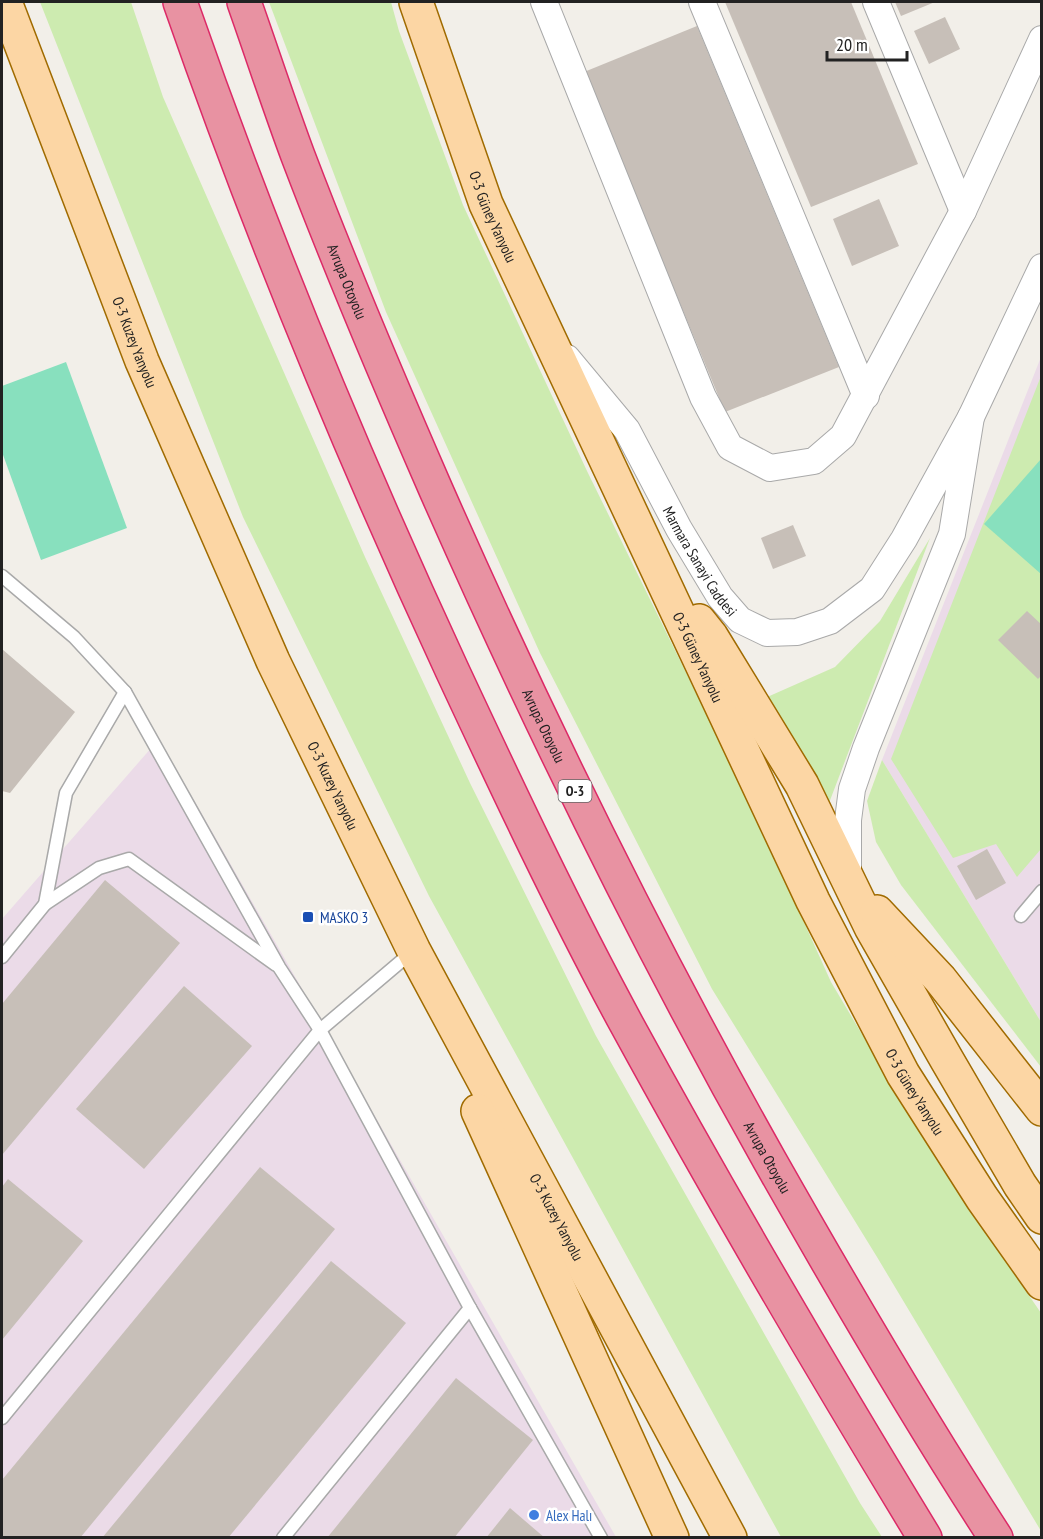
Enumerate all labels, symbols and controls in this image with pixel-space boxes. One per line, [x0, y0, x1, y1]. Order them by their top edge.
scale bar [827, 24, 906, 62]
text: 20 m [836, 33, 868, 56]
street label: O-3 Güney Yanyolu [466, 168, 521, 265]
street label: Avrupa Otoyolu [324, 241, 371, 322]
street label: O-3 Kuzey Yanyolu [109, 294, 162, 390]
street label: Marmara Sanayi Caddesi [659, 503, 742, 620]
street label: O-3 Güney Yanyolu [669, 609, 728, 705]
street label: Avrupa Otoyolu [519, 686, 570, 766]
street label: O-3 Kuzey Yanyolu [304, 738, 363, 833]
road number: O-3 [558, 780, 592, 802]
place label: MASKO 3 [320, 908, 368, 927]
marker: MASKO 3 [301, 910, 315, 924]
street label: O-3 Güney Yanyolu [882, 1045, 949, 1138]
street label: Avrupa Otoyolu [740, 1118, 796, 1196]
street label: O-3 Kuzey Yanyolu [526, 1170, 588, 1264]
place label: Alex Halı [546, 1506, 592, 1525]
marker: Alex Halı [527, 1508, 541, 1522]

